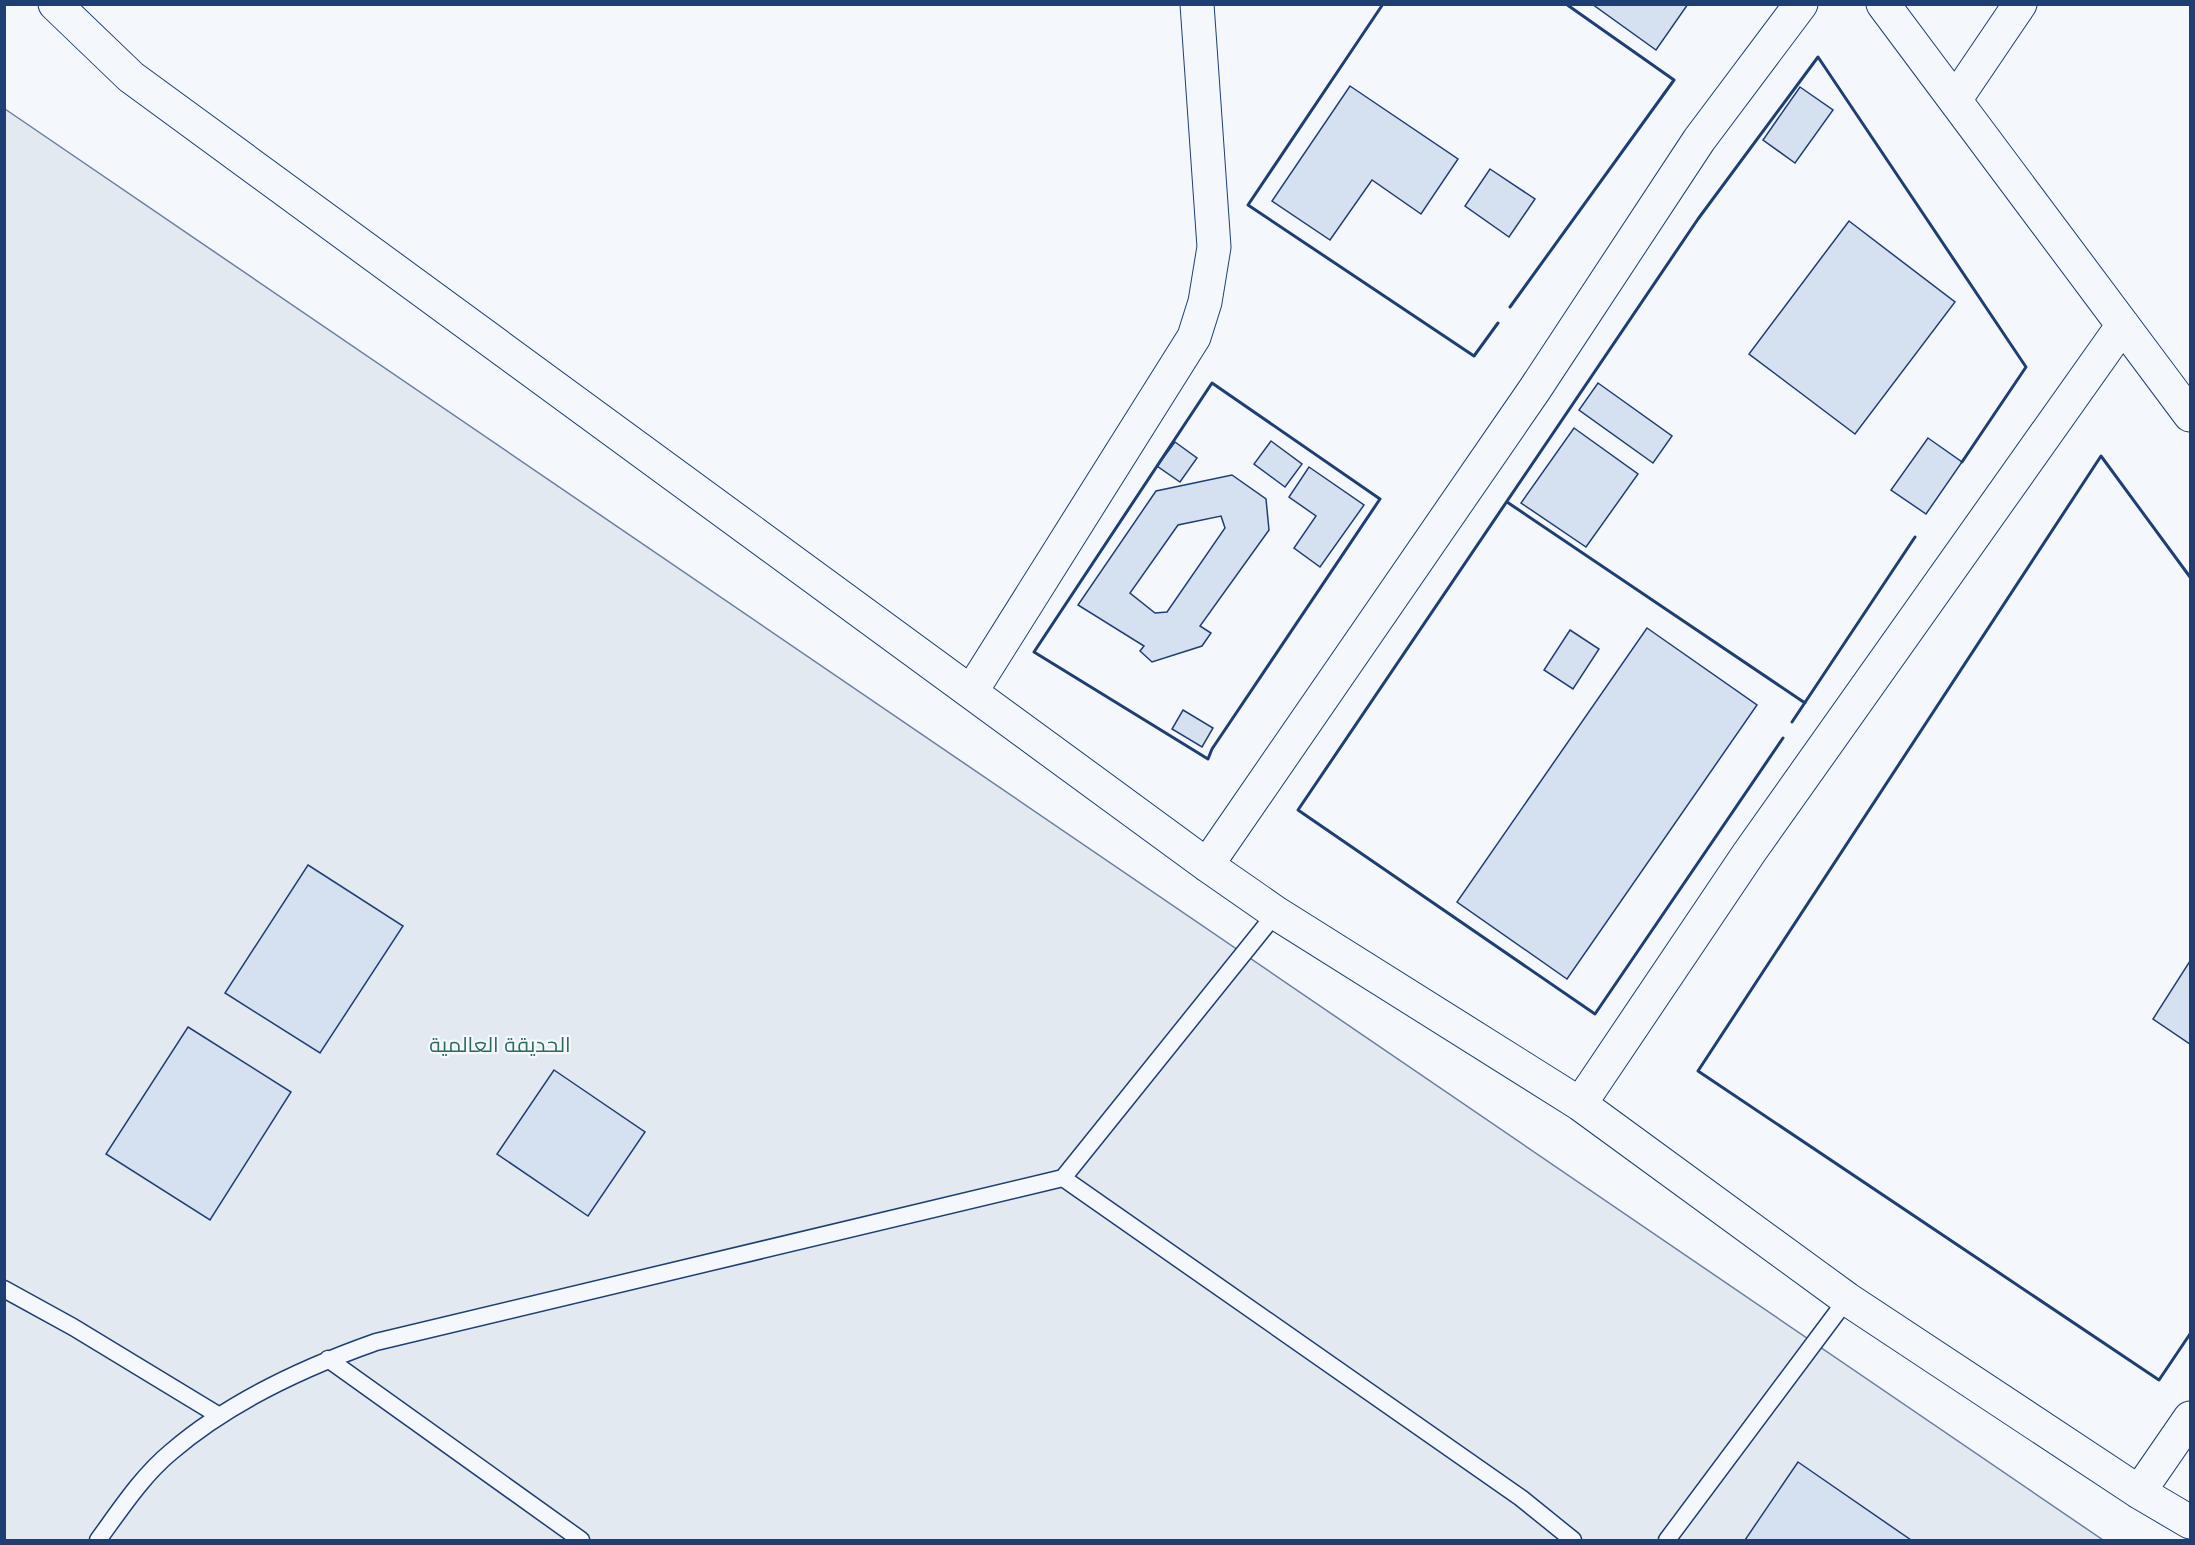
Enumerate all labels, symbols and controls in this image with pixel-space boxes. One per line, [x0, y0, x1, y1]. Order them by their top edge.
park label: الحديقة العالمية [429, 1031, 571, 1058]

